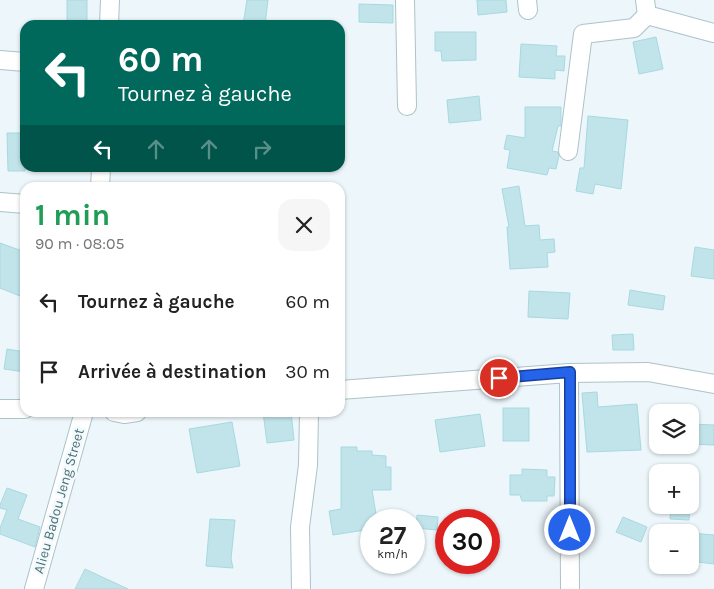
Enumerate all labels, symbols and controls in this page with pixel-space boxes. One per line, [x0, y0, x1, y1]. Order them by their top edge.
text: 60 m [118, 39, 203, 80]
icon: left [35, 40, 100, 105]
text: Tournez à gauche [118, 81, 292, 107]
icon: left [89, 135, 117, 163]
icon: ahead [142, 135, 170, 163]
icon: ahead [195, 135, 223, 163]
icon: right [248, 135, 276, 163]
text: 1 min [35, 197, 110, 233]
button: close [278, 199, 330, 251]
text: 90 m · 08:05 [35, 234, 125, 253]
icon: left [35, 288, 63, 316]
text: Tournez à gauche [78, 291, 235, 313]
text: 60 m [286, 291, 330, 313]
pin [478, 357, 520, 399]
icon: arrive [35, 358, 63, 386]
text: Arrivée à destination [78, 361, 267, 383]
text: 30 m [285, 361, 330, 383]
icon: arrive [485, 364, 513, 392]
map controls [649, 404, 699, 574]
button: layers [649, 404, 699, 454]
street label: Alieu Badou Jeng Street [30, 426, 88, 576]
button: + [649, 464, 699, 514]
position arrow [543, 503, 595, 555]
speed limit sign: 30 [435, 509, 500, 574]
text: 27 [379, 521, 406, 550]
button: − [649, 524, 699, 574]
text: km/h [377, 547, 408, 561]

